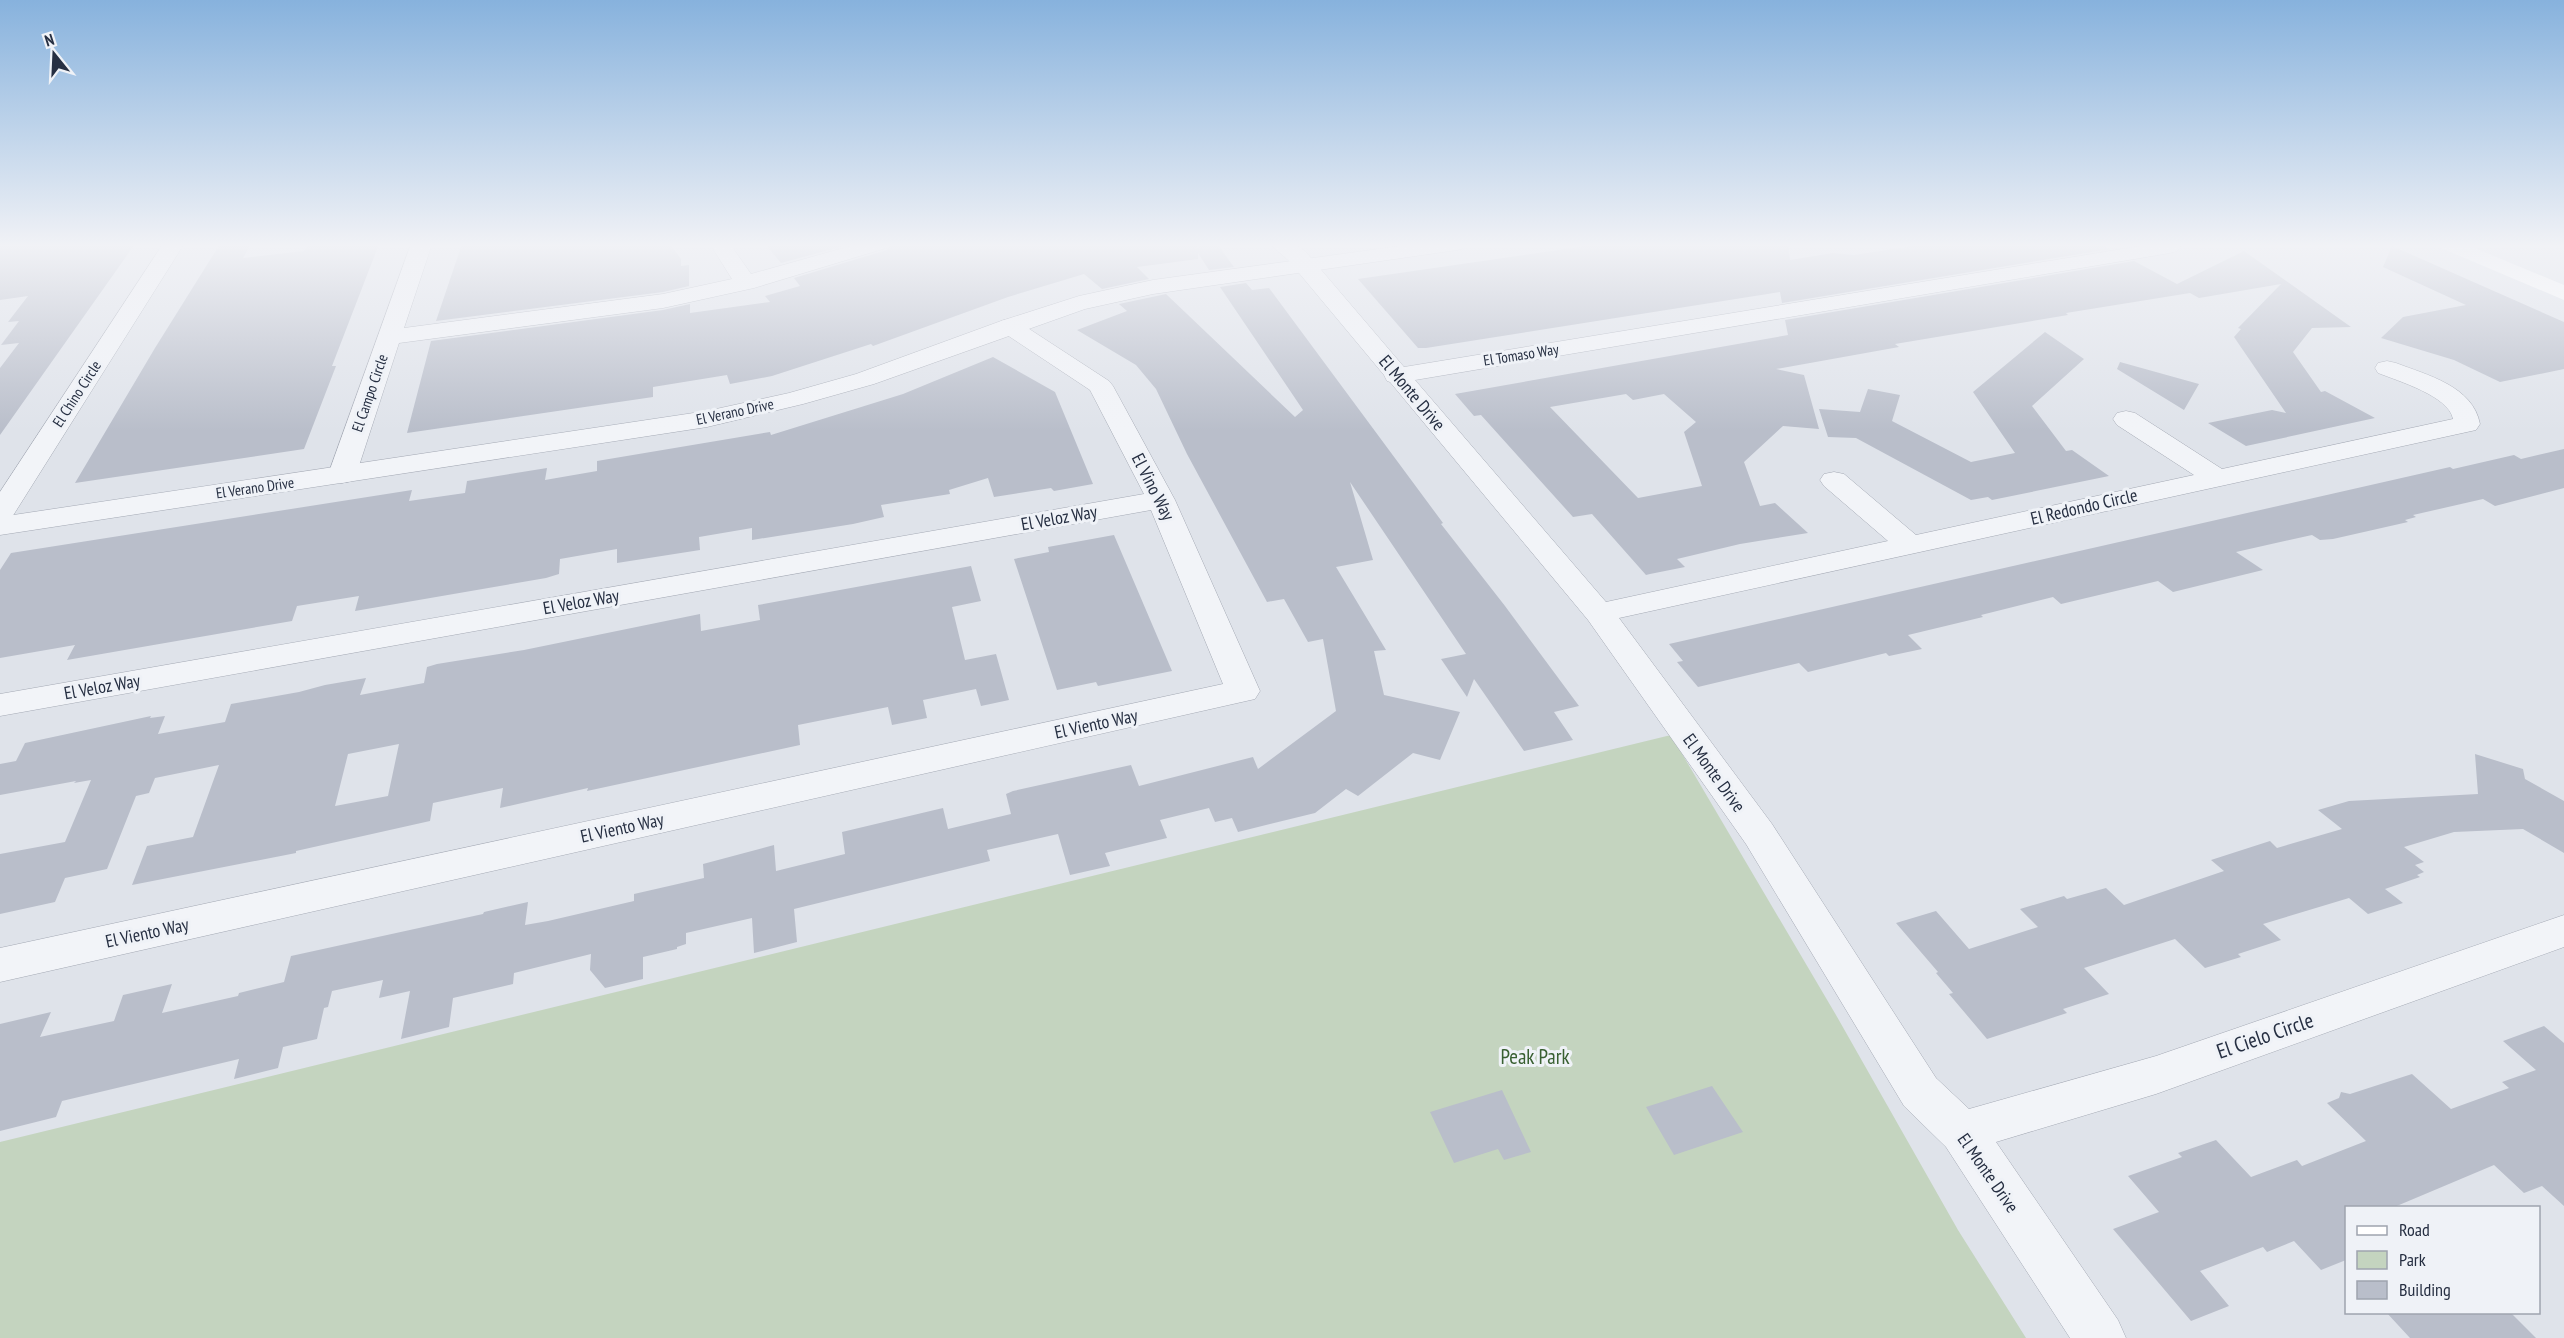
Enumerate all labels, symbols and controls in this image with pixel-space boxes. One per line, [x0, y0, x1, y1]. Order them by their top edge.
north arrow [24, 24, 84, 84]
text: N [42, 29, 57, 51]
street label: El Tomaso Way [1482, 339, 1560, 370]
street label: El Monte Drive [1374, 350, 1451, 435]
street label: El Campo Circle [347, 351, 392, 434]
street label: El Chino Circle [48, 357, 105, 431]
street label: El Verano Drive [694, 394, 775, 429]
street label: El Vino Way [1127, 449, 1180, 524]
street label: El Verano Drive [215, 473, 295, 502]
street label: El Redondo Circle [2028, 483, 2140, 530]
street label: El Veloz Way [1019, 499, 1099, 536]
street label: El Veloz Way [541, 583, 621, 620]
street label: El Veloz Way [62, 668, 142, 705]
street label: El Viento Way [1052, 703, 1140, 744]
street label: El Monte Drive [1678, 729, 1751, 817]
street label: El Viento Way [578, 807, 666, 848]
street label: El Viento Way [103, 912, 191, 953]
street label: El Cielo Circle [2213, 1006, 2317, 1065]
park label: Peak Park [1500, 1043, 1570, 1070]
street label: El Monte Drive [1953, 1129, 2024, 1217]
legend [2345, 1206, 2540, 1314]
text: Road [2399, 1218, 2430, 1241]
text: Park [2399, 1248, 2426, 1271]
text: Building [2399, 1278, 2451, 1301]

